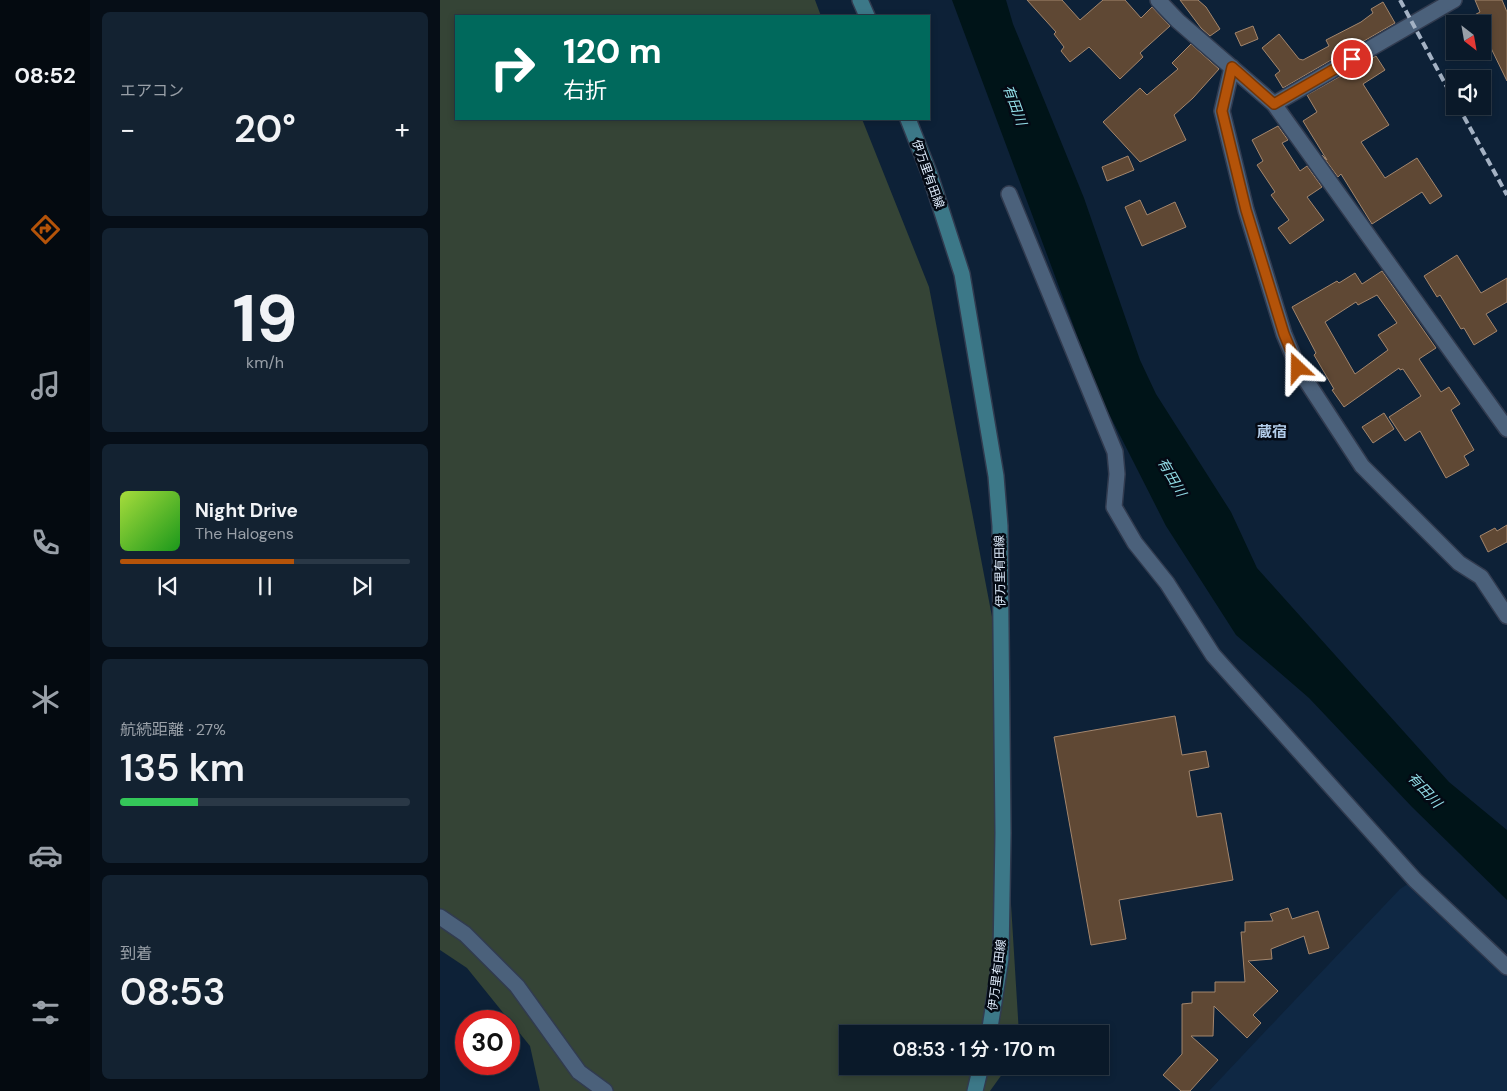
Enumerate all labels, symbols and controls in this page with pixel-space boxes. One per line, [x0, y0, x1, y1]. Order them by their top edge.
north arrow [1446, 15, 1491, 60]
map controls [1446, 15, 1491, 115]
text: 120 m [563, 28, 662, 74]
icon: right [480, 35, 545, 100]
pin [1331, 38, 1373, 80]
icon: arrive [1338, 45, 1366, 73]
text: 08:52 [14, 61, 76, 90]
button: sound [1446, 70, 1491, 115]
text: 右折 [563, 76, 607, 105]
text: エアコン [120, 80, 184, 101]
water label: 有田川 [999, 82, 1031, 130]
text: 20° [234, 104, 296, 154]
text: − [120, 111, 135, 148]
text: + [395, 111, 410, 148]
street label: 伊万里有田線 [908, 137, 948, 211]
icon: directions [28, 212, 63, 247]
text: 19 [233, 277, 297, 361]
position arrow [1271, 341, 1323, 393]
text: km/h [246, 352, 284, 373]
icon: music [28, 368, 63, 403]
district label: 蔵宿 [1257, 422, 1287, 442]
water label: 有田川 [1154, 454, 1191, 501]
text: Night Drive [195, 498, 298, 523]
text: The Halogens [195, 523, 294, 544]
icon: phone [28, 525, 63, 560]
street label: 伊万里有田線 [991, 535, 1009, 607]
icon: previous [154, 572, 182, 600]
icon: pause [251, 572, 279, 600]
icon: next [348, 572, 376, 600]
icon: climate [28, 682, 63, 717]
text: 航続距離 · 27% [120, 719, 226, 740]
text: 135 km [120, 743, 245, 793]
water label: 有田川 [1404, 769, 1447, 813]
icon: car [28, 838, 63, 873]
street label: 伊万里有田線 [985, 938, 1009, 1012]
text: 到着 [120, 943, 152, 964]
text: 08:53 [120, 967, 226, 1017]
icon: filters [28, 995, 63, 1030]
speed limit sign: 30 [455, 1010, 520, 1075]
text: 08:53 · 1 分 · 170 m [893, 1037, 1055, 1062]

